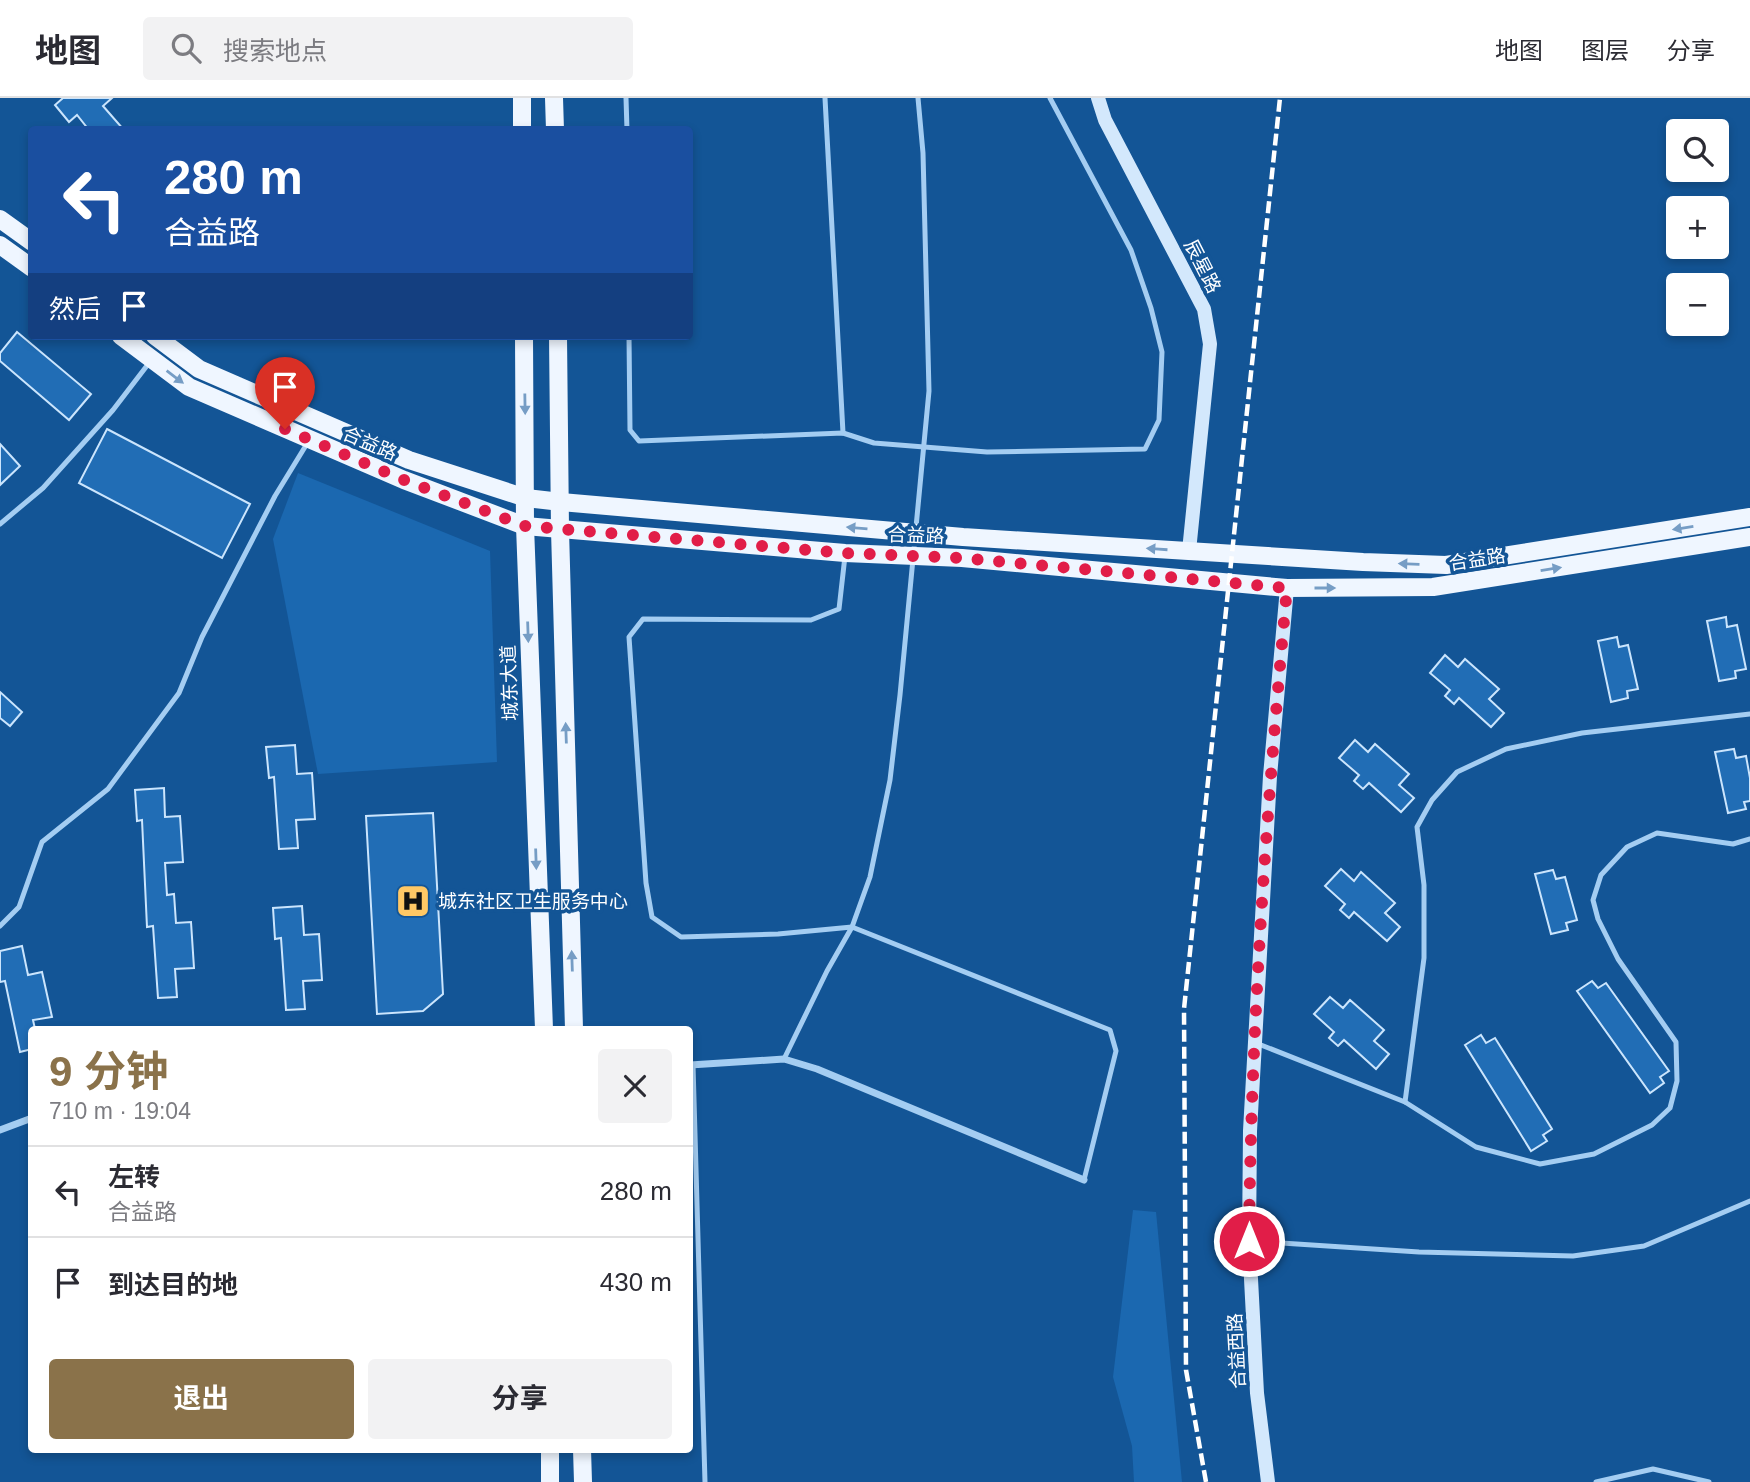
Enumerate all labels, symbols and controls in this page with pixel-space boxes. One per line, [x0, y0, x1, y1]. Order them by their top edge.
search box [143, 17, 633, 80]
icon: search [167, 29, 205, 67]
text: 地图 [35, 32, 101, 69]
text: 搜索地点 [223, 36, 327, 66]
text: 地图 [1495, 37, 1543, 64]
text: 图层 [1581, 37, 1629, 64]
text: 分享 [1667, 37, 1715, 64]
map controls [1666, 119, 1729, 336]
button: search [1666, 119, 1729, 182]
text: 280 m [164, 150, 303, 204]
icon: left [49, 154, 140, 245]
button: + [1666, 196, 1729, 259]
text: 合益路 [164, 215, 260, 251]
street label: 辰星路 [1180, 236, 1225, 296]
button: − [1666, 273, 1729, 336]
icon: arrive [115, 287, 153, 325]
text: 然后 [49, 294, 101, 324]
pin [255, 357, 315, 429]
icon: arrive [266, 368, 304, 406]
one-way arrow [166, 370, 184, 385]
one-way arrow [519, 393, 531, 415]
street label: 合益路 [339, 423, 400, 464]
one-way arrow [846, 522, 868, 533]
one-way arrow [1671, 523, 1693, 534]
street label: 合益路 [887, 524, 945, 547]
one-way arrow [1146, 543, 1168, 554]
street label: 合益路 [1447, 545, 1507, 574]
one-way arrow [1398, 558, 1420, 569]
one-way arrow [1540, 563, 1562, 574]
one-way arrow [1314, 582, 1336, 594]
one-way arrow [523, 621, 534, 643]
street label: 城东大道 [498, 645, 521, 721]
one-way arrow [560, 722, 572, 744]
one-way arrow [530, 848, 542, 870]
hospital icon: 城东社区卫生服务中心 [394, 882, 432, 920]
place label: 城东社区卫生服务中心 [438, 891, 628, 912]
one-way arrow [567, 950, 578, 972]
text: 9 分钟 [49, 1048, 168, 1095]
button: close [598, 1049, 672, 1123]
text: 710 m · 19:04 [49, 1098, 191, 1124]
text: 左转 [108, 1162, 160, 1192]
icon: left [49, 1173, 87, 1211]
text: 280 m [600, 1176, 672, 1206]
text: 合益路 [108, 1199, 177, 1225]
position arrow [1212, 1204, 1286, 1278]
icon: arrive [49, 1264, 87, 1302]
text: 430 m [600, 1267, 672, 1297]
text: 到达目的地 [108, 1270, 238, 1300]
street label: 合益西路 [1224, 1312, 1249, 1389]
button: 退出 [49, 1359, 354, 1439]
button: 分享 [368, 1359, 672, 1439]

